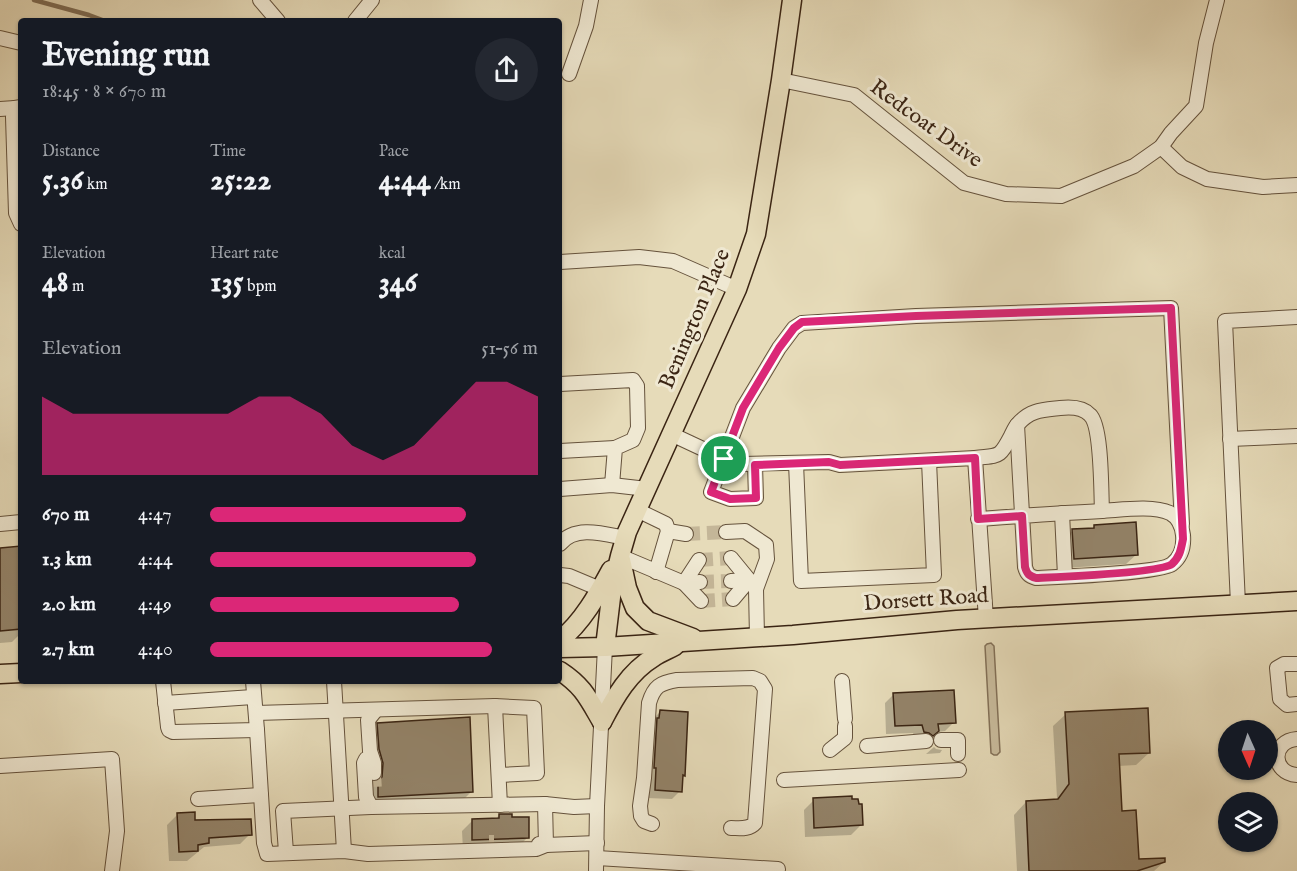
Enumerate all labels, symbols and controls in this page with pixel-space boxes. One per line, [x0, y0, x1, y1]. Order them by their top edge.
text: Evening run [42, 35, 210, 77]
button: share [475, 38, 538, 101]
street label: Redcoat Drive [864, 74, 988, 174]
text: 18:45 · 8 × 670 m [42, 79, 166, 104]
text: Distance [42, 142, 100, 162]
text: Time [210, 142, 246, 162]
text: Pace [379, 142, 409, 162]
text: 5.36 [42, 162, 83, 200]
text: 25:22 [210, 162, 271, 200]
text: 4:44 [379, 162, 431, 200]
text: km [83, 175, 108, 195]
text: /km [431, 175, 461, 195]
text: Elevation [42, 244, 105, 264]
text: Heart rate [210, 244, 279, 264]
text: kcal [379, 244, 405, 264]
street label: Benington Place [653, 245, 737, 393]
text: 48 [42, 264, 68, 302]
text: 135 [210, 264, 244, 302]
text: 346 [379, 264, 417, 302]
text: m [68, 277, 84, 297]
text: bpm [244, 277, 277, 297]
text: Elevation [42, 336, 121, 361]
text: 51–56 m [481, 336, 538, 361]
pin [698, 433, 749, 484]
icon: arrive [707, 442, 740, 475]
text: 670 m [42, 502, 89, 527]
text: 4:47 [138, 502, 172, 527]
text: 1.3 km [42, 547, 92, 572]
text: 4:44 [138, 547, 173, 572]
street label: Dorsett Road [863, 582, 990, 618]
text: 2.0 km [42, 592, 96, 617]
text: 4:49 [138, 592, 172, 617]
text: 2.7 km [42, 637, 95, 662]
text: 4:40 [138, 637, 173, 662]
north arrow [1218, 720, 1278, 780]
map controls [1218, 720, 1278, 852]
button: layers [1218, 792, 1278, 852]

